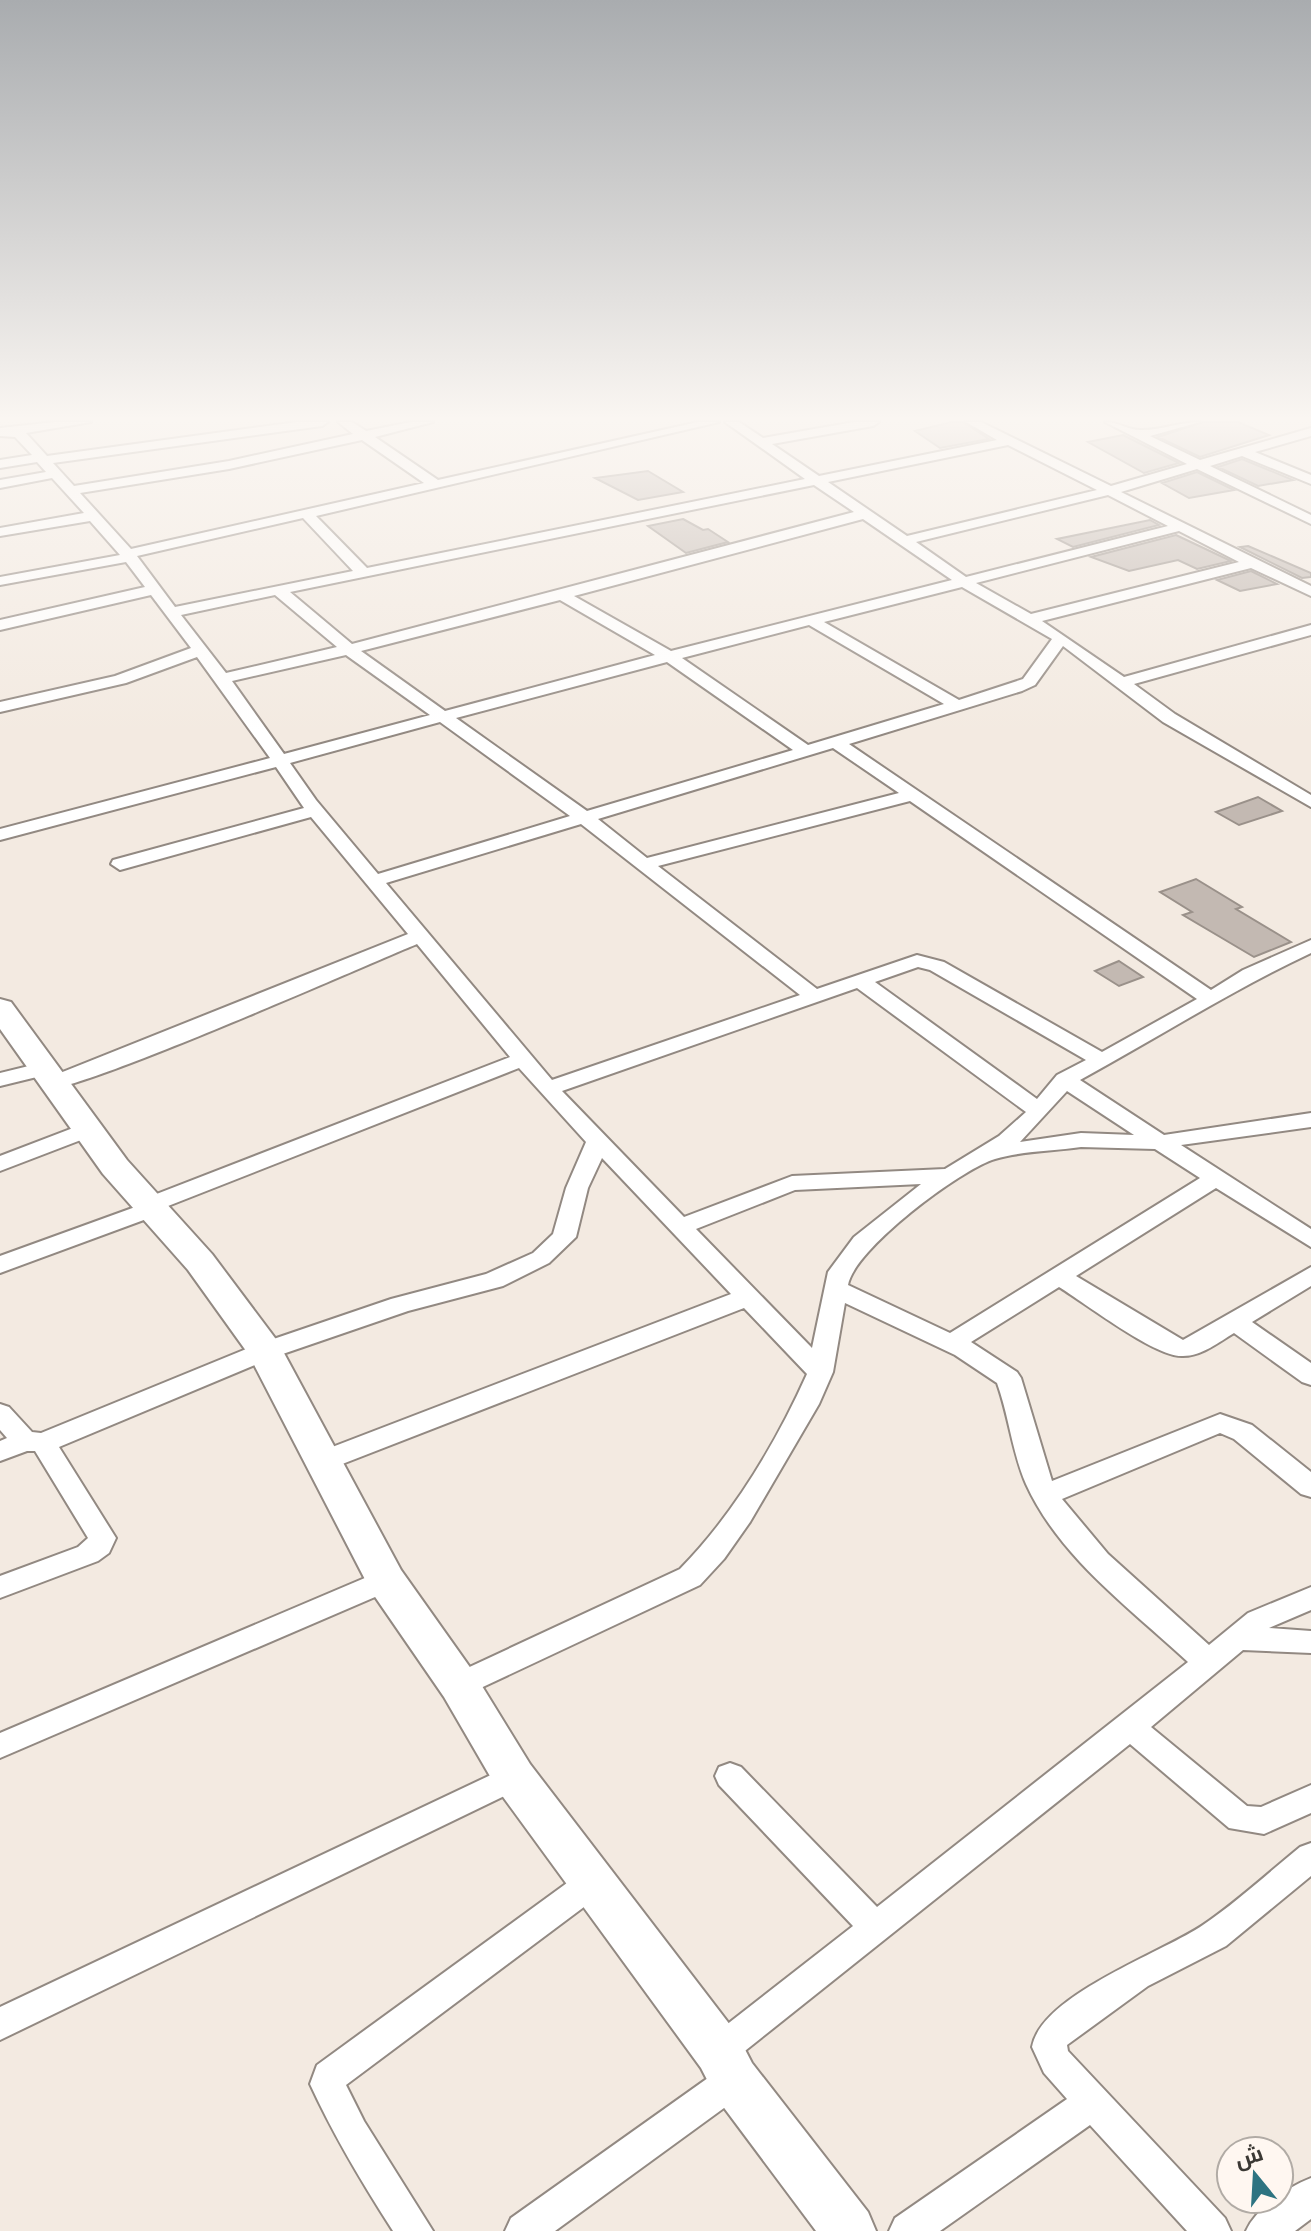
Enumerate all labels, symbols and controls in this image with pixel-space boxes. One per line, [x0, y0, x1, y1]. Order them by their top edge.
north arrow [1215, 2135, 1295, 2215]
text: ش [1231, 2139, 1267, 2174]

